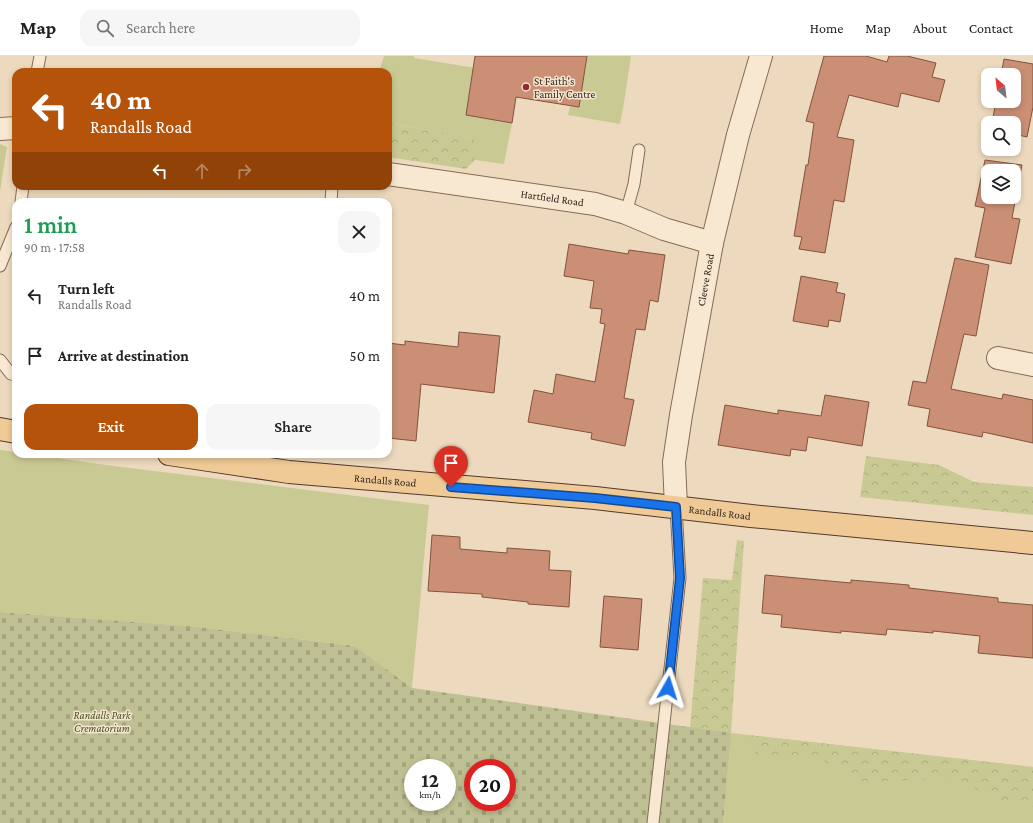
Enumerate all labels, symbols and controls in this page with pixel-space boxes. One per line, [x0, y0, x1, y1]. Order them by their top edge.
search box [80, 10, 360, 46]
text: Map [20, 17, 56, 38]
icon: search [94, 17, 116, 39]
text: Search here [126, 20, 195, 36]
text: Home [810, 20, 843, 36]
text: Map [865, 20, 891, 36]
text: About [913, 20, 947, 36]
text: Contact [969, 20, 1013, 36]
north arrow [981, 68, 1021, 108]
map controls [981, 68, 1021, 204]
place label: St Faith's Family Centre [534, 75, 596, 101]
marker: St Faith's Family Centre [521, 82, 531, 92]
icon: left [24, 84, 76, 136]
text: 40 m [90, 84, 151, 115]
button: search [981, 116, 1021, 156]
text: Randalls Road [90, 117, 192, 137]
icon: left [149, 160, 171, 182]
icon: ahead [191, 160, 213, 182]
icon: right [233, 160, 255, 182]
button: layers [981, 164, 1021, 204]
street label: Hartfield Road [520, 187, 585, 208]
text: 1 min [24, 211, 77, 238]
button: close [338, 211, 380, 253]
text: 90 m · 17:58 [24, 240, 85, 255]
street label: Cleeve Road [695, 252, 716, 307]
text: Turn left [58, 281, 114, 297]
icon: left [24, 285, 46, 307]
text: 40 m [349, 288, 380, 304]
text: Randalls Road [58, 297, 132, 312]
icon: arrive [24, 345, 46, 367]
text: Arrive at destination [58, 348, 189, 364]
text: 50 m [350, 348, 380, 364]
button: Exit [24, 404, 198, 450]
button: Share [206, 404, 380, 450]
pin [434, 446, 468, 487]
icon: arrive [440, 452, 462, 474]
street label: Randalls Road [354, 472, 417, 489]
street label: Randalls Road [688, 503, 752, 522]
position arrow [647, 667, 689, 709]
park label: Randalls Park Crematorium [74, 709, 132, 734]
speed limit sign: 20 [464, 759, 516, 811]
text: 12 [421, 769, 439, 791]
text: km/h [419, 789, 441, 800]

